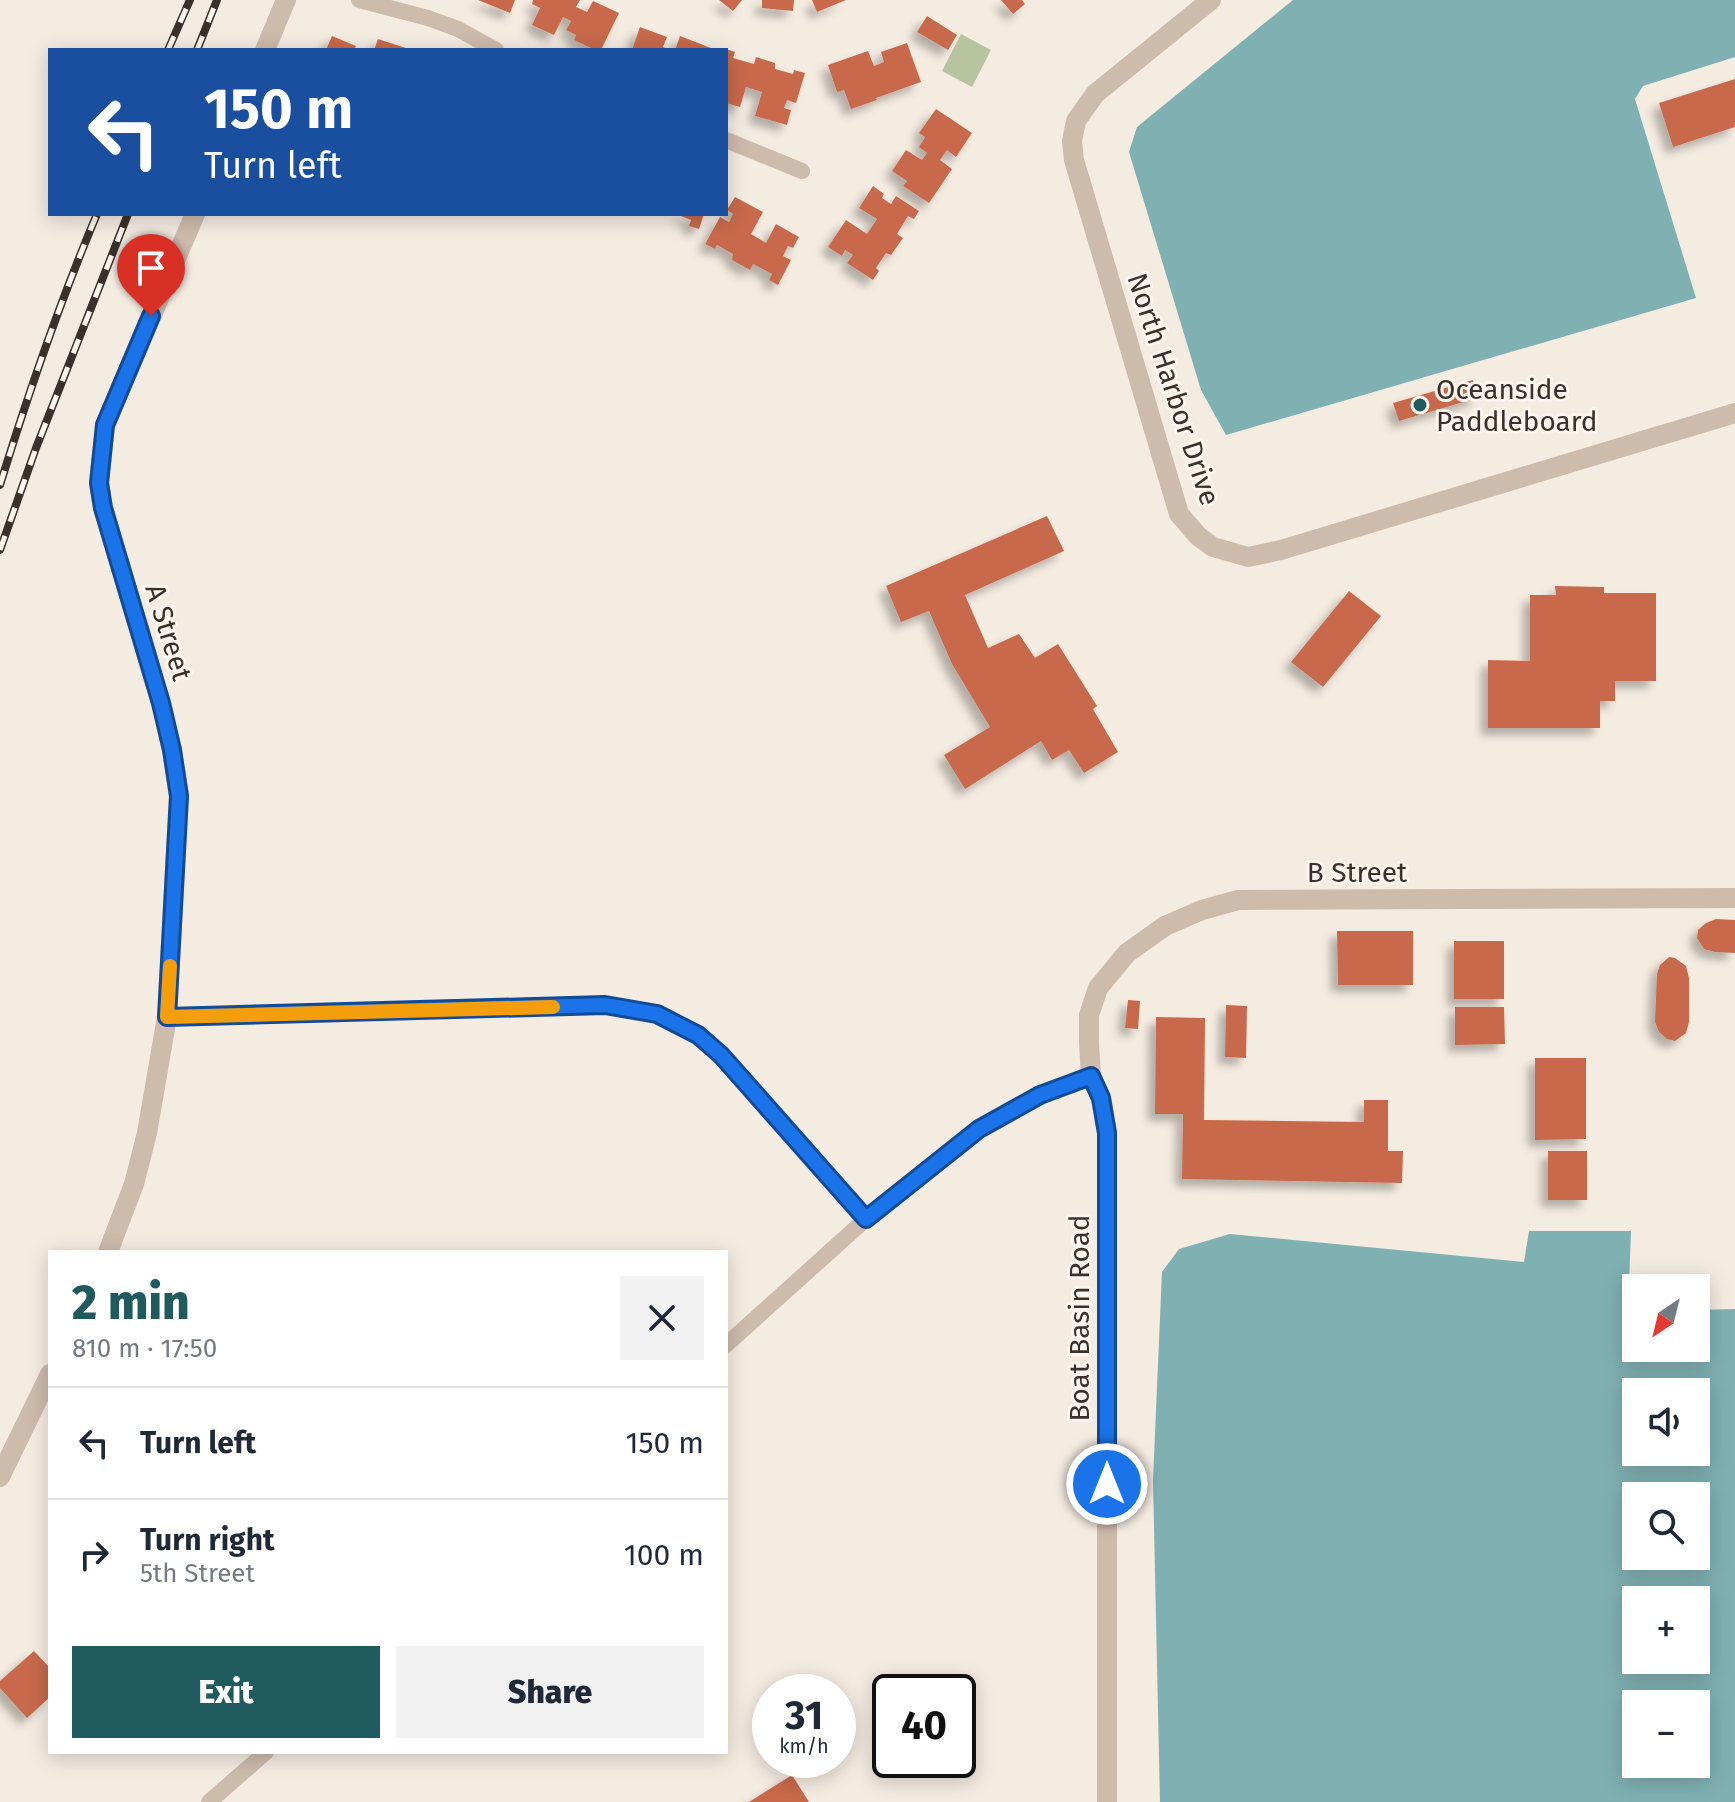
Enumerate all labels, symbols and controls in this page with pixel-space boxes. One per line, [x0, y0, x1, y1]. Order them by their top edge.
text: 150 m [204, 76, 353, 143]
icon: left [72, 80, 176, 184]
text: Turn left [204, 144, 342, 188]
pin [117, 234, 185, 316]
icon: arrive [129, 246, 173, 290]
street label: North Harbor Drive [1120, 269, 1227, 509]
place label: Oceanside Paddleboard [1436, 373, 1597, 438]
marker: Oceanside Paddleboard [1411, 396, 1429, 414]
street label: A Street [138, 580, 199, 685]
street label: B Street [1307, 856, 1408, 889]
street label: Boat Basin Road [1063, 1214, 1096, 1422]
text: 2 min [72, 1274, 190, 1332]
north arrow [1622, 1274, 1710, 1362]
map controls [1622, 1274, 1710, 1778]
button: close [620, 1276, 704, 1360]
text: 810 m · 17:50 [72, 1333, 217, 1364]
button: sound [1622, 1378, 1710, 1466]
icon: left [72, 1421, 116, 1465]
text: Turn left [140, 1425, 256, 1461]
text: 150 m [626, 1425, 704, 1461]
position arrow [1065, 1442, 1149, 1526]
button: search [1622, 1482, 1710, 1570]
text: Turn right [140, 1522, 275, 1558]
icon: right [72, 1533, 116, 1577]
text: 100 m [624, 1537, 704, 1573]
text: 5th Street [140, 1558, 255, 1589]
button: + [1622, 1586, 1710, 1674]
button: Exit [72, 1646, 380, 1738]
button: Share [396, 1646, 704, 1738]
speed limit sign: 40 [872, 1674, 976, 1778]
button: − [1622, 1690, 1710, 1778]
text: 31 [785, 1692, 823, 1740]
text: km/h [779, 1734, 829, 1758]

